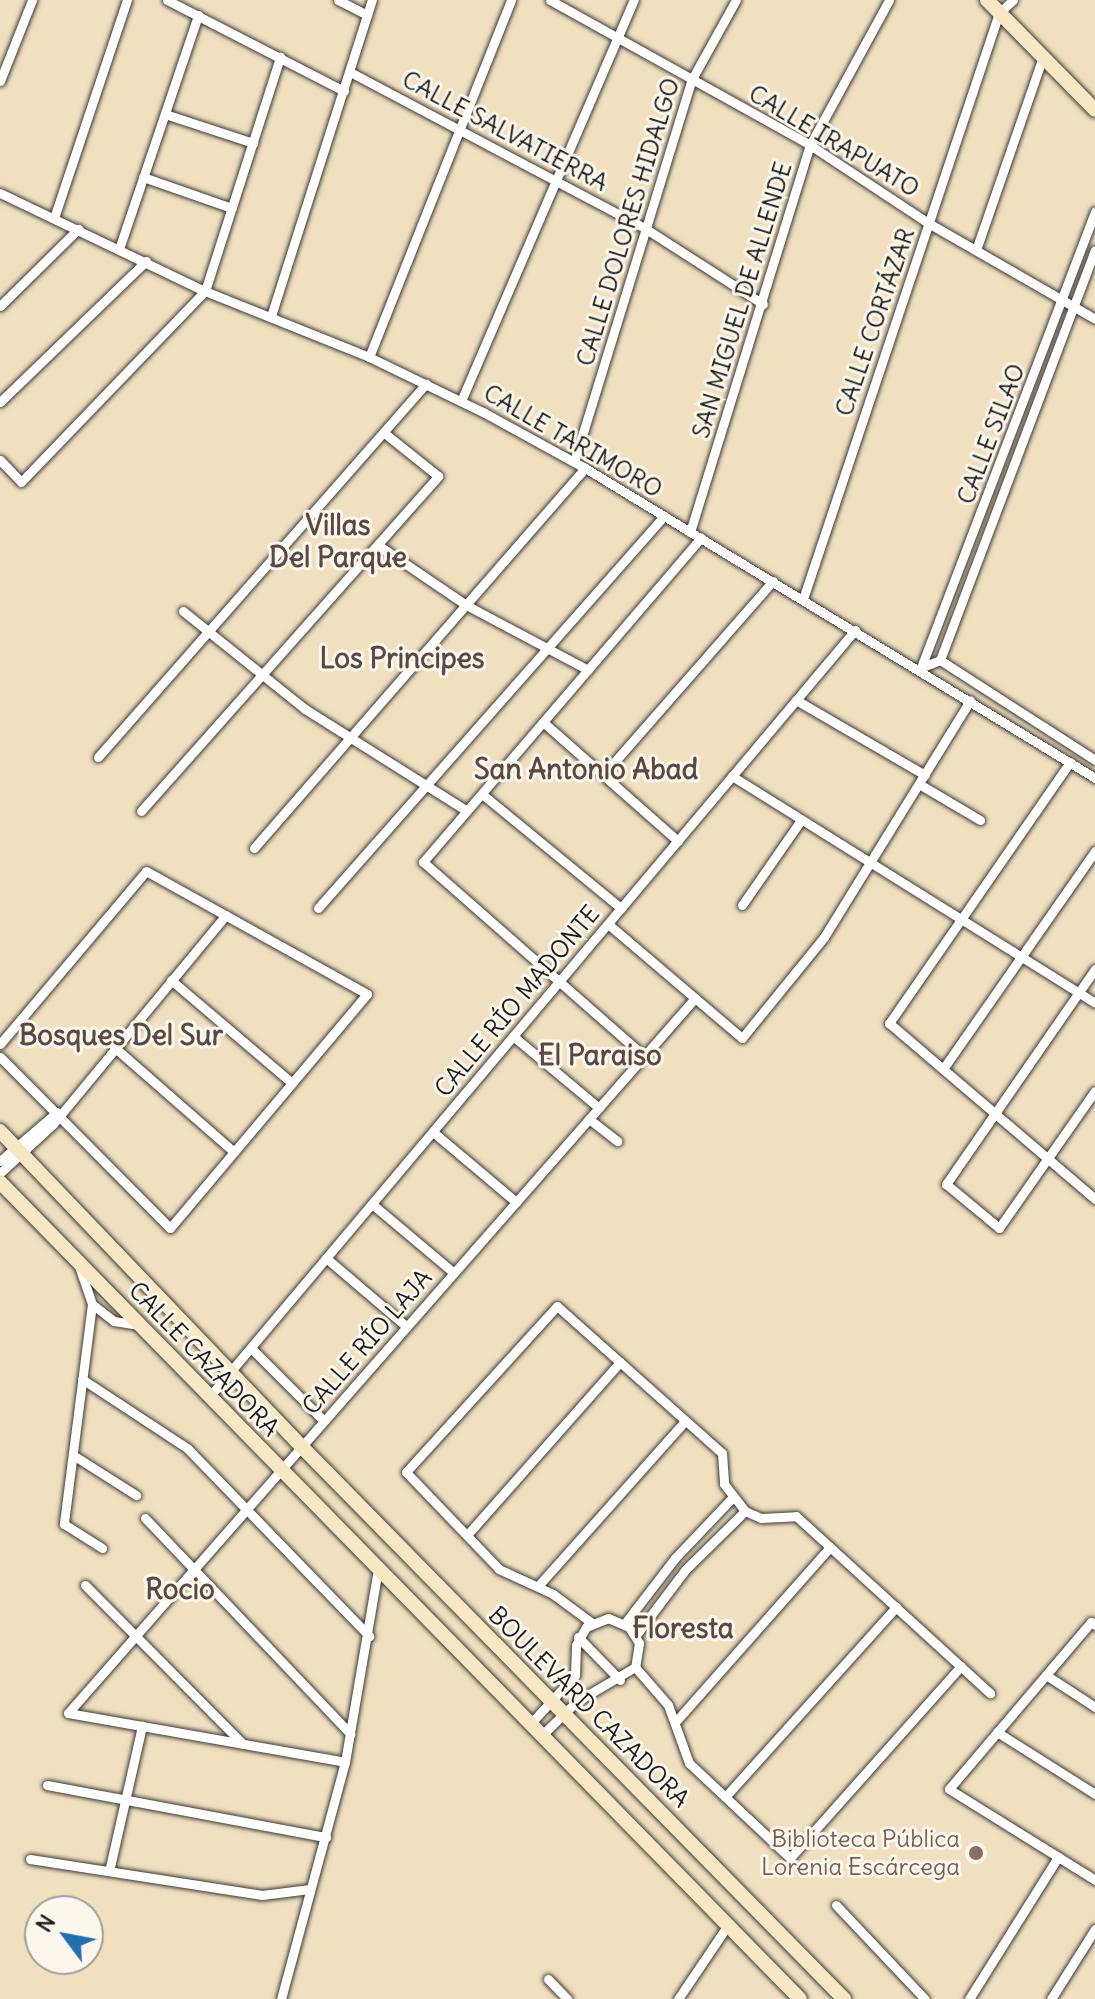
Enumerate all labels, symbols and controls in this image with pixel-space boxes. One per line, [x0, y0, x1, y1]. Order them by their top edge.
street label: CALLE SALVATIERRA [397, 65, 613, 197]
street label: CALLE DOLORES HIDALGO [570, 74, 686, 370]
street label: CALLE IRAPUATO [744, 79, 924, 203]
street label: SAN MIGUEL DE ALLENDE [686, 158, 798, 442]
street label: CALLE CORTÁZAR [829, 224, 921, 420]
street label: CALLE SILAO [951, 360, 1031, 508]
street label: CALLE TARIMORO [479, 378, 667, 504]
district label: Villas Del Parque [269, 508, 407, 574]
district label: Los Principes [319, 641, 485, 675]
district label: San Antonio Abad [474, 752, 698, 786]
street label: CALLE RÍO MADONTE [429, 900, 605, 1102]
district label: Bosques Del Sur [19, 1018, 223, 1052]
district label: El Paraiso [538, 1038, 662, 1072]
street label: CALLE RÍO LAJA [296, 1264, 438, 1420]
street label: CALLE CAZADORA [123, 1276, 285, 1442]
district label: Rocio [145, 1572, 215, 1606]
street label: BOULEVARD CAZADORA [483, 1601, 695, 1813]
district label: Floresta [632, 1611, 734, 1645]
place label: Biblioteca Pública Lorenia Escárcega [761, 1825, 960, 1881]
marker: Biblioteca Pública Lorenia Escárcega [967, 1844, 985, 1862]
north arrow [24, 1895, 104, 1975]
text: N [29, 1909, 61, 1937]

